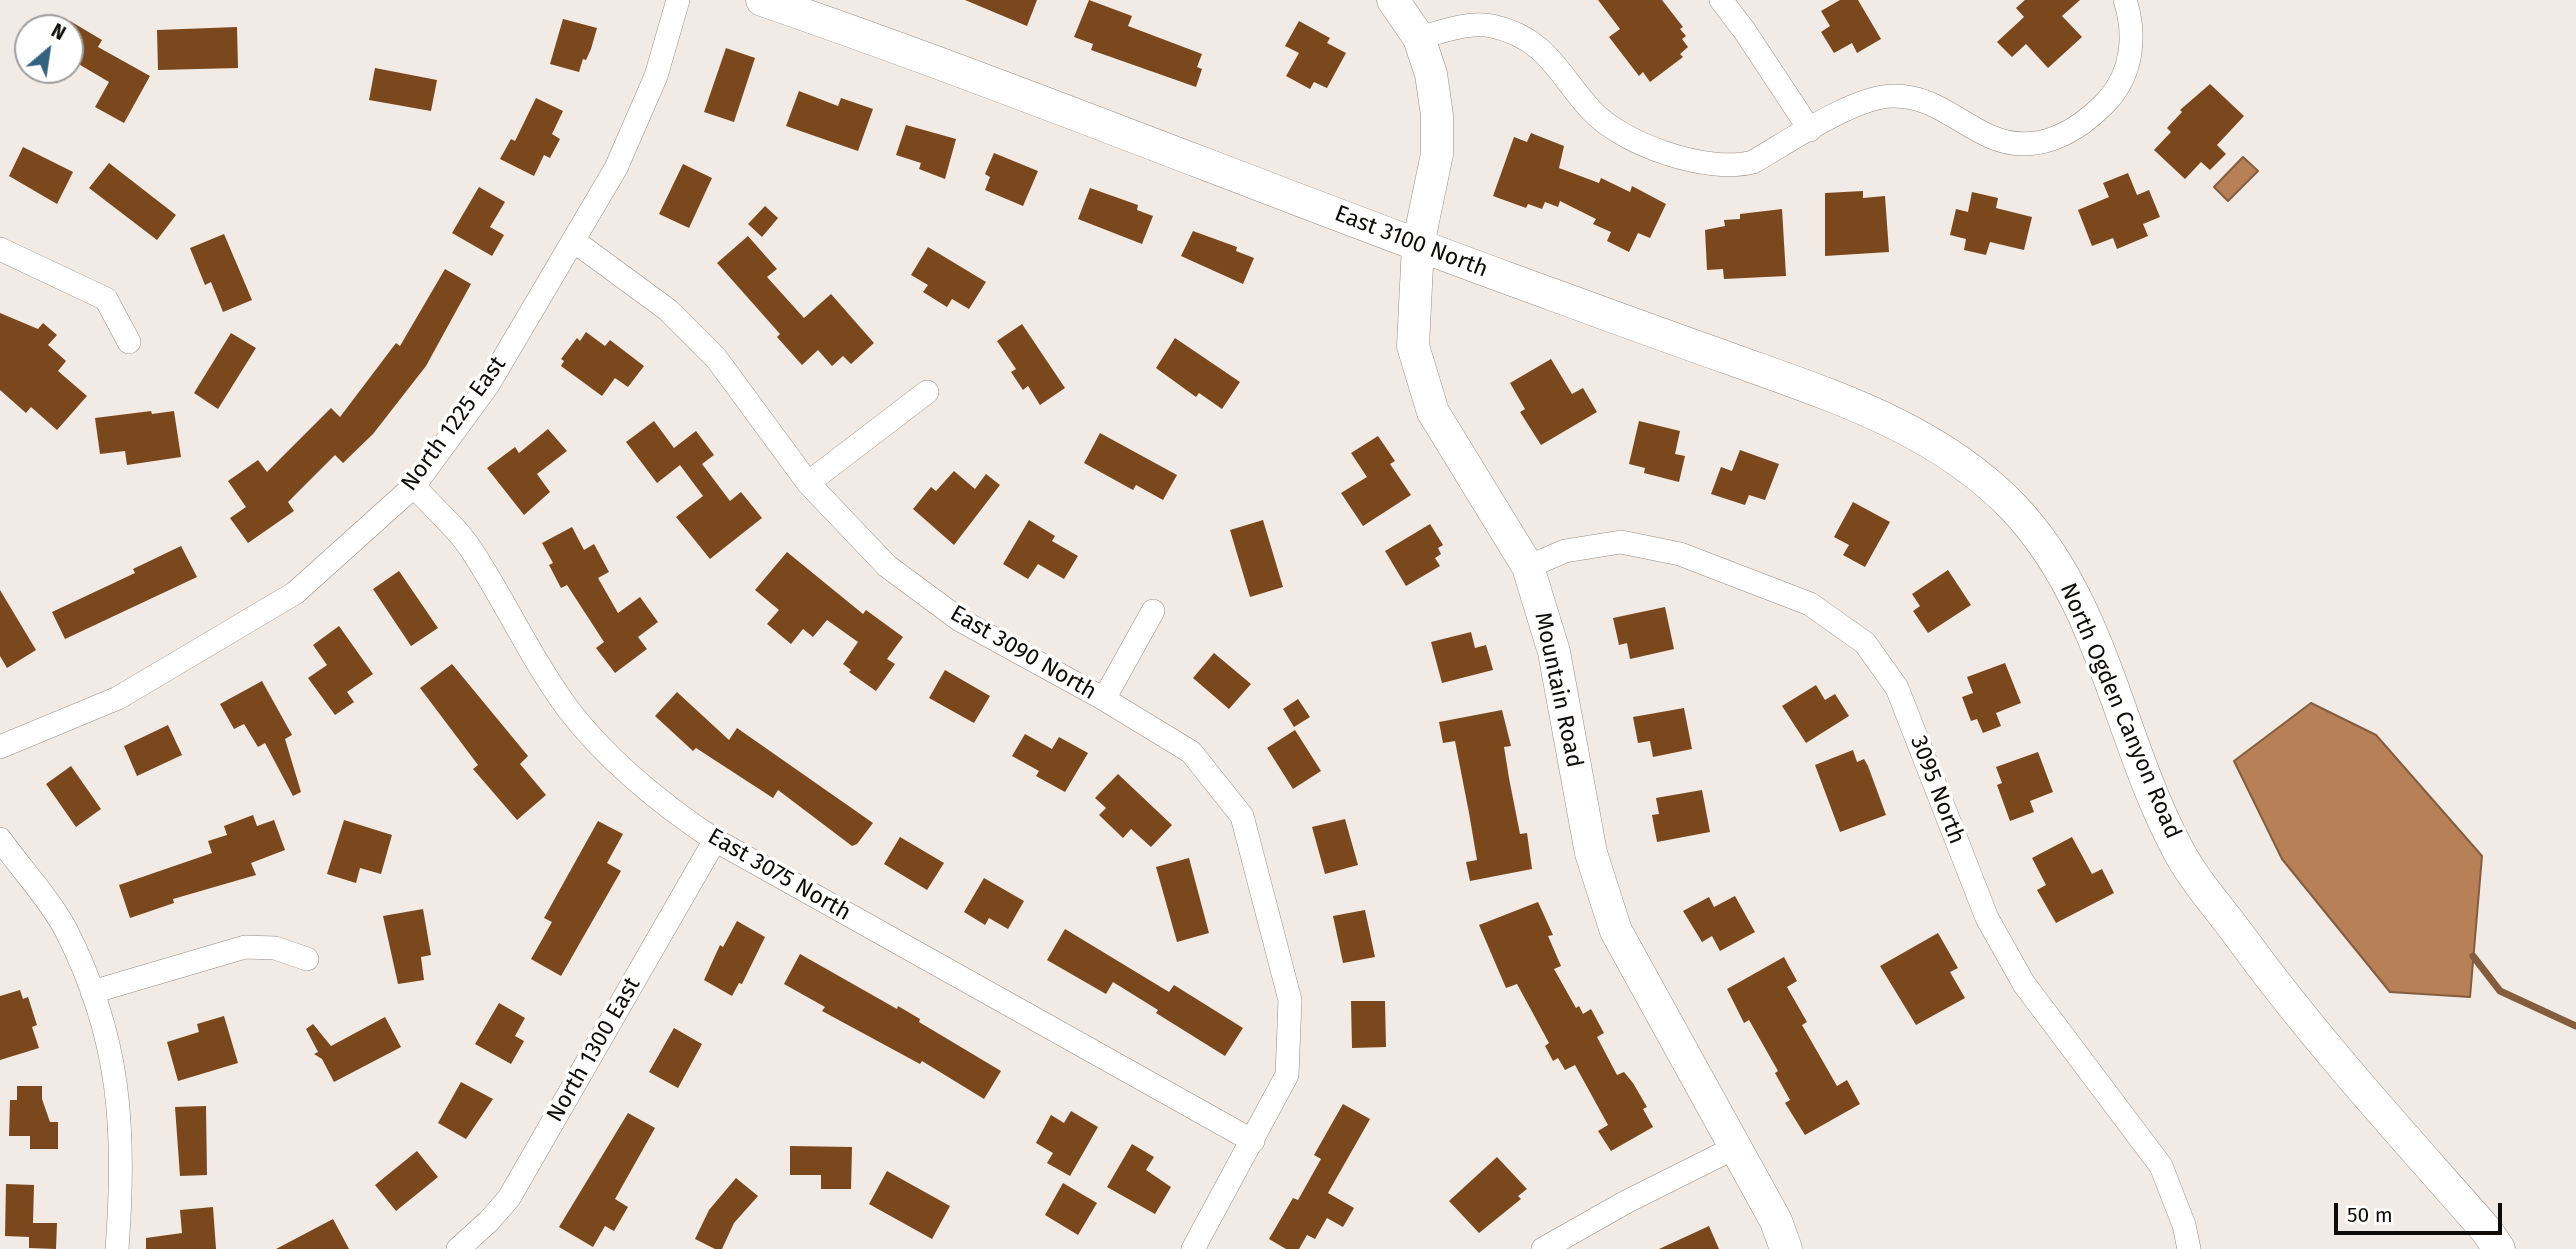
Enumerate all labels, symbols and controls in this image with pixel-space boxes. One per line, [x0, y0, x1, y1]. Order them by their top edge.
north arrow [14, 14, 84, 84]
text: N [47, 19, 70, 45]
street label: East 3100 North [1330, 200, 1492, 284]
street label: North 1225 East [396, 351, 512, 497]
street label: North Ogden Canyon Road [2054, 579, 2186, 843]
street label: East 3090 North [945, 600, 1101, 706]
street label: Mountain Road [1528, 610, 1588, 770]
street label: 3095 North [1904, 732, 1970, 848]
street label: East 3075 North [703, 823, 855, 927]
street label: North 1300 East [541, 973, 647, 1127]
scale bar [2338, 1190, 2506, 1234]
text: 50 m [2347, 1202, 2393, 1228]

